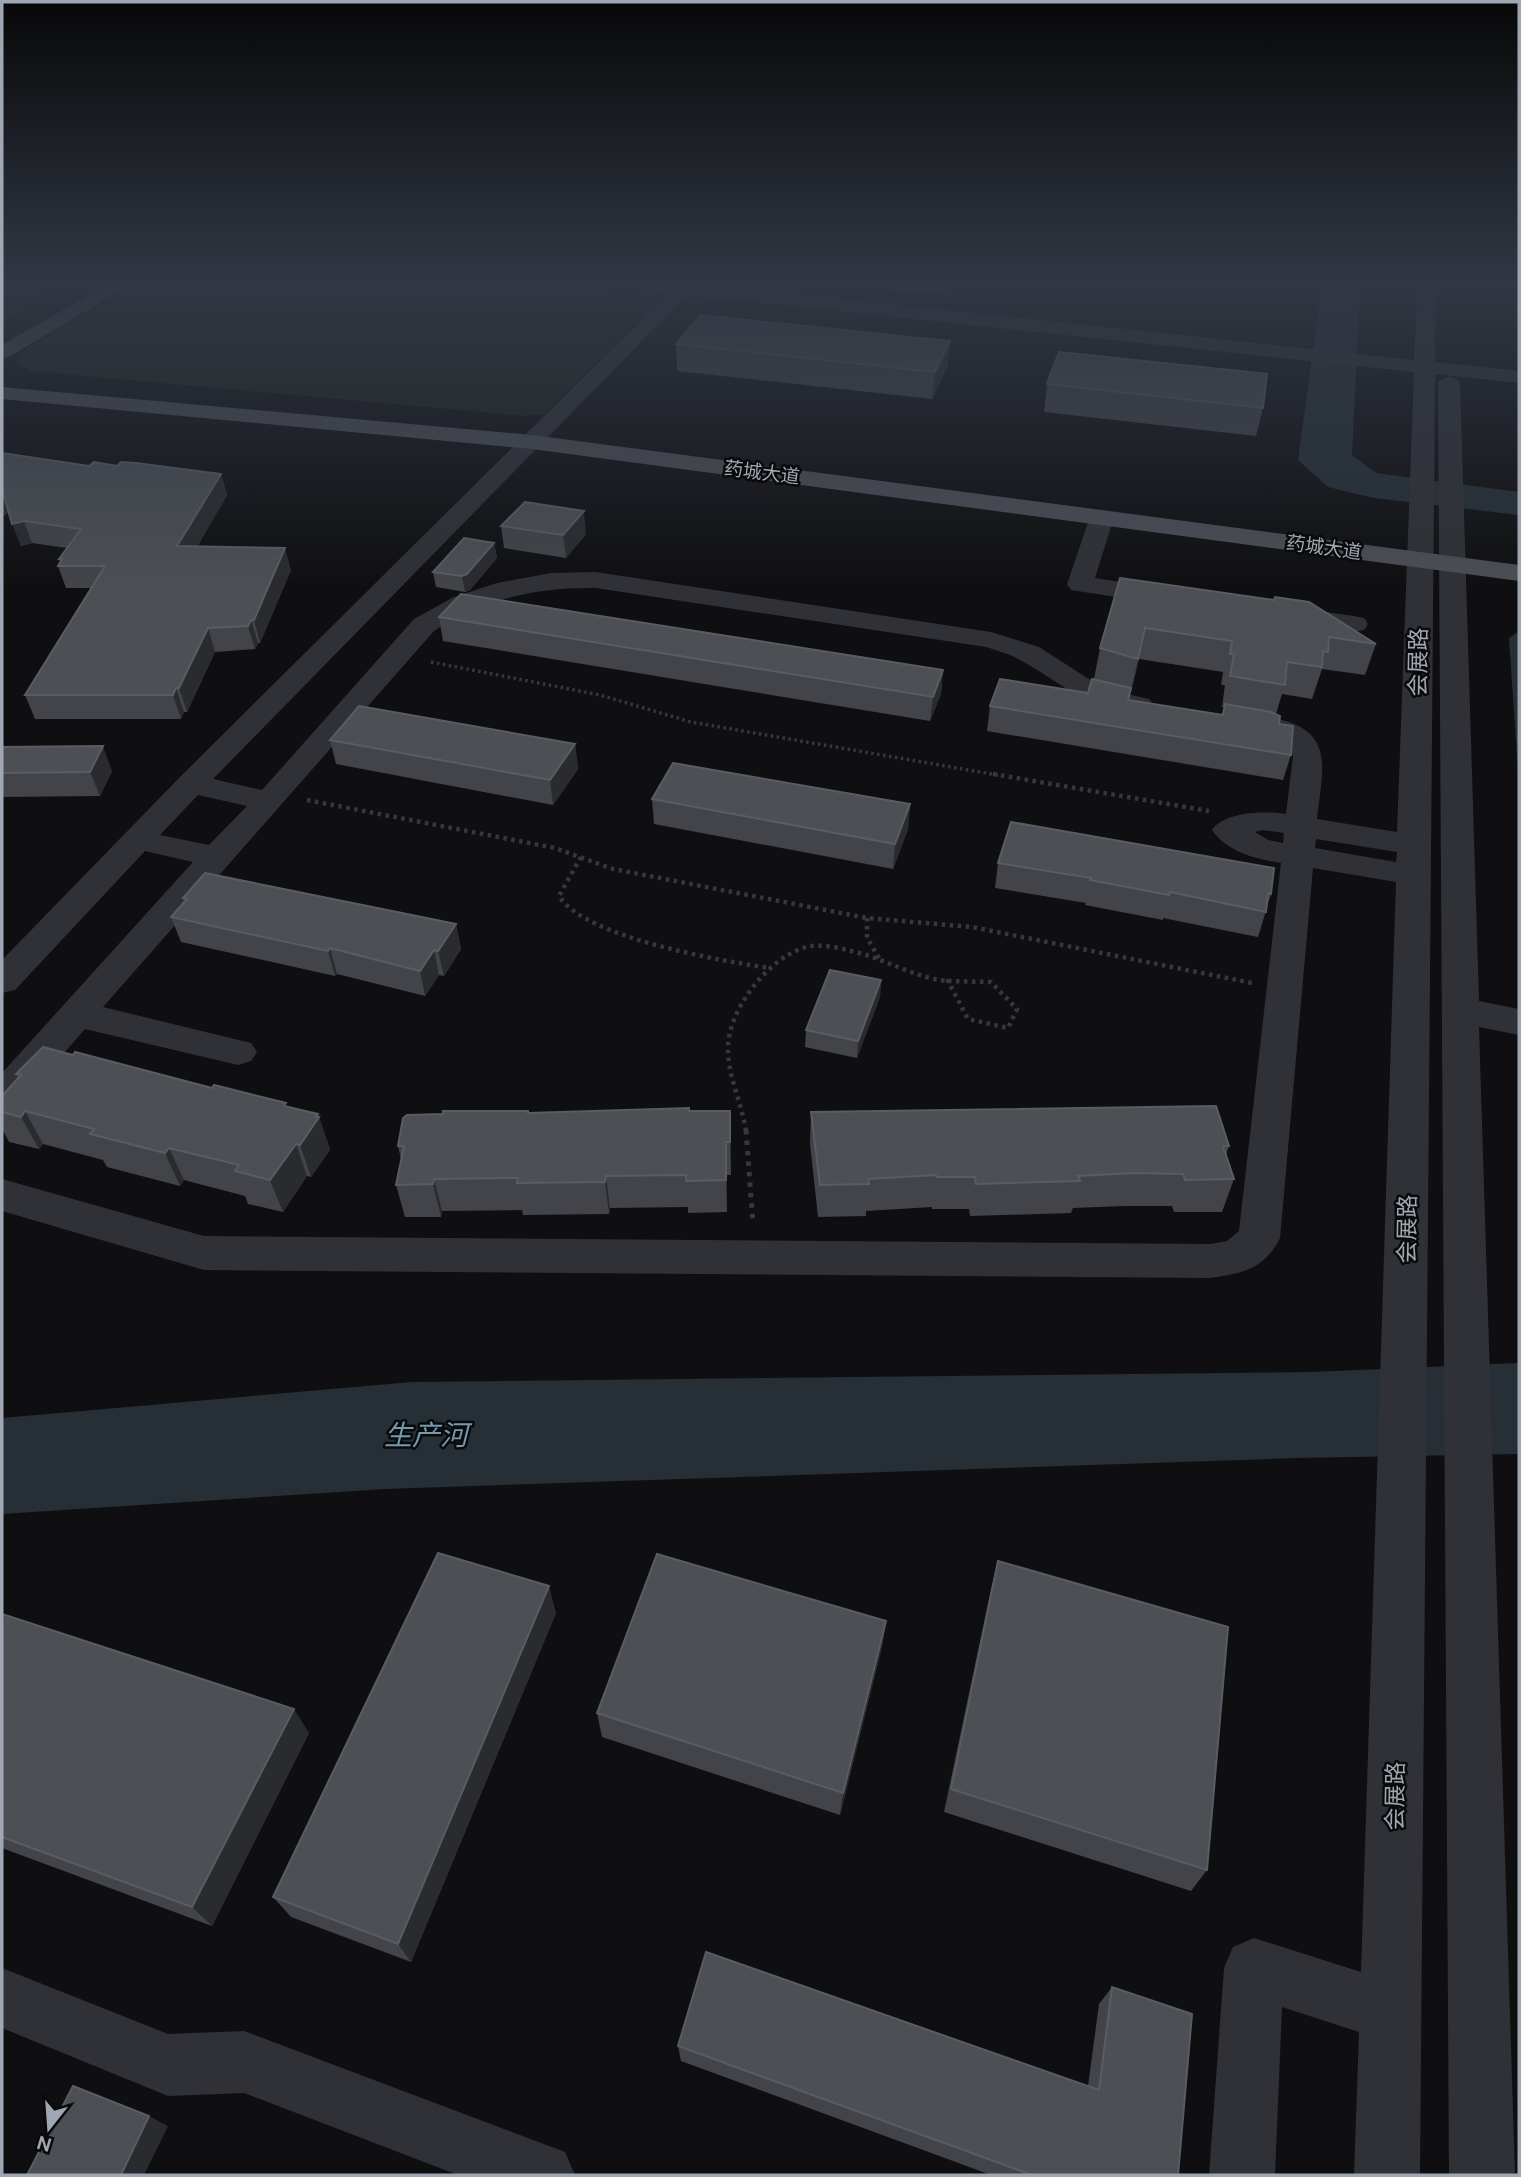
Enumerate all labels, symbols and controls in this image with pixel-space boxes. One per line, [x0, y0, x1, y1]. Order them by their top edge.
street label: 药城大道 [723, 455, 801, 490]
street label: 药城大道 [1285, 530, 1363, 565]
street label: 会展路 [1402, 627, 1434, 697]
street label: 会展路 [1391, 1194, 1423, 1264]
water label: 生产河 [384, 1417, 473, 1454]
street label: 会展路 [1379, 1761, 1411, 1831]
north arrow [14, 2093, 84, 2163]
text: N [34, 2130, 54, 2158]

